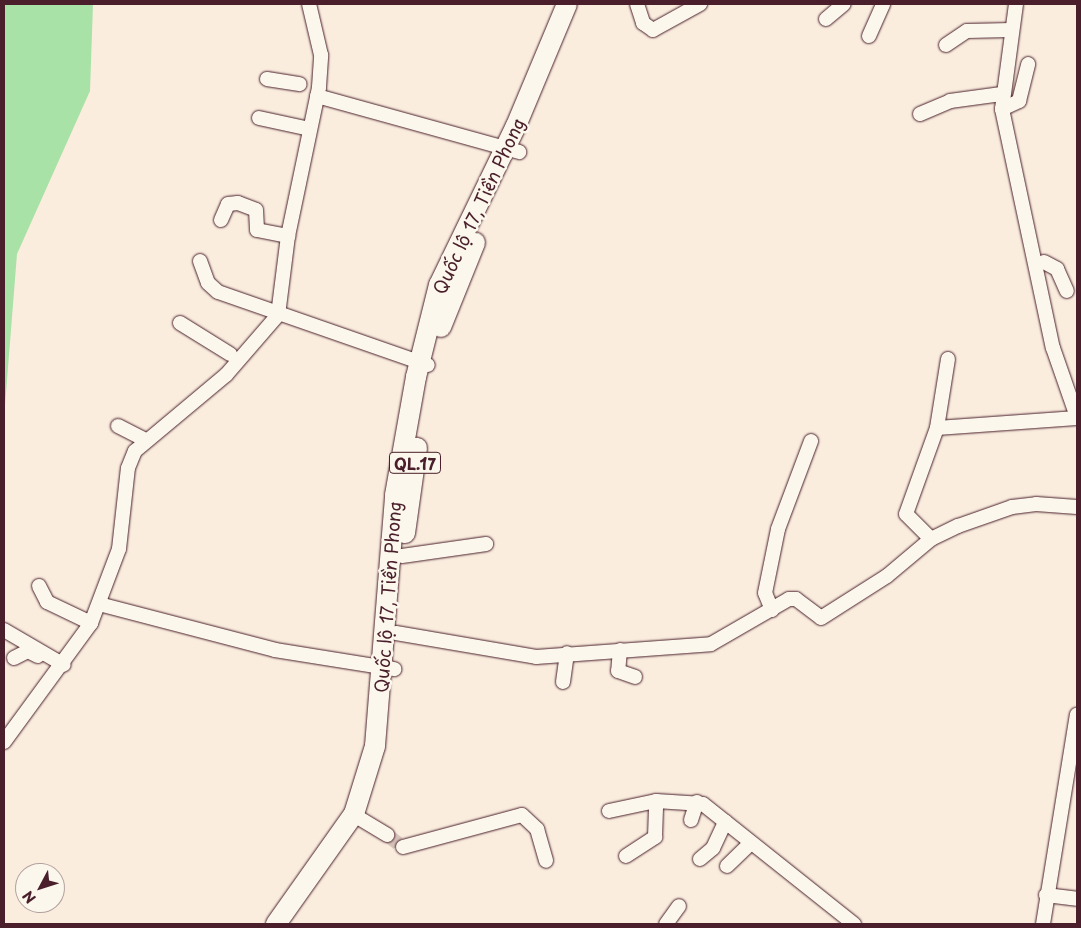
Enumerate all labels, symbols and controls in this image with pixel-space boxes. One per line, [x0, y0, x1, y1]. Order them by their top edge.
street label: Quốc lộ 17, Tiền Phong [428, 113, 530, 299]
road number: QL.17 [389, 449, 441, 476]
street label: Quốc lộ 17, Tiền Phong [370, 499, 406, 695]
north arrow [15, 863, 65, 913]
text: N [17, 886, 41, 908]

